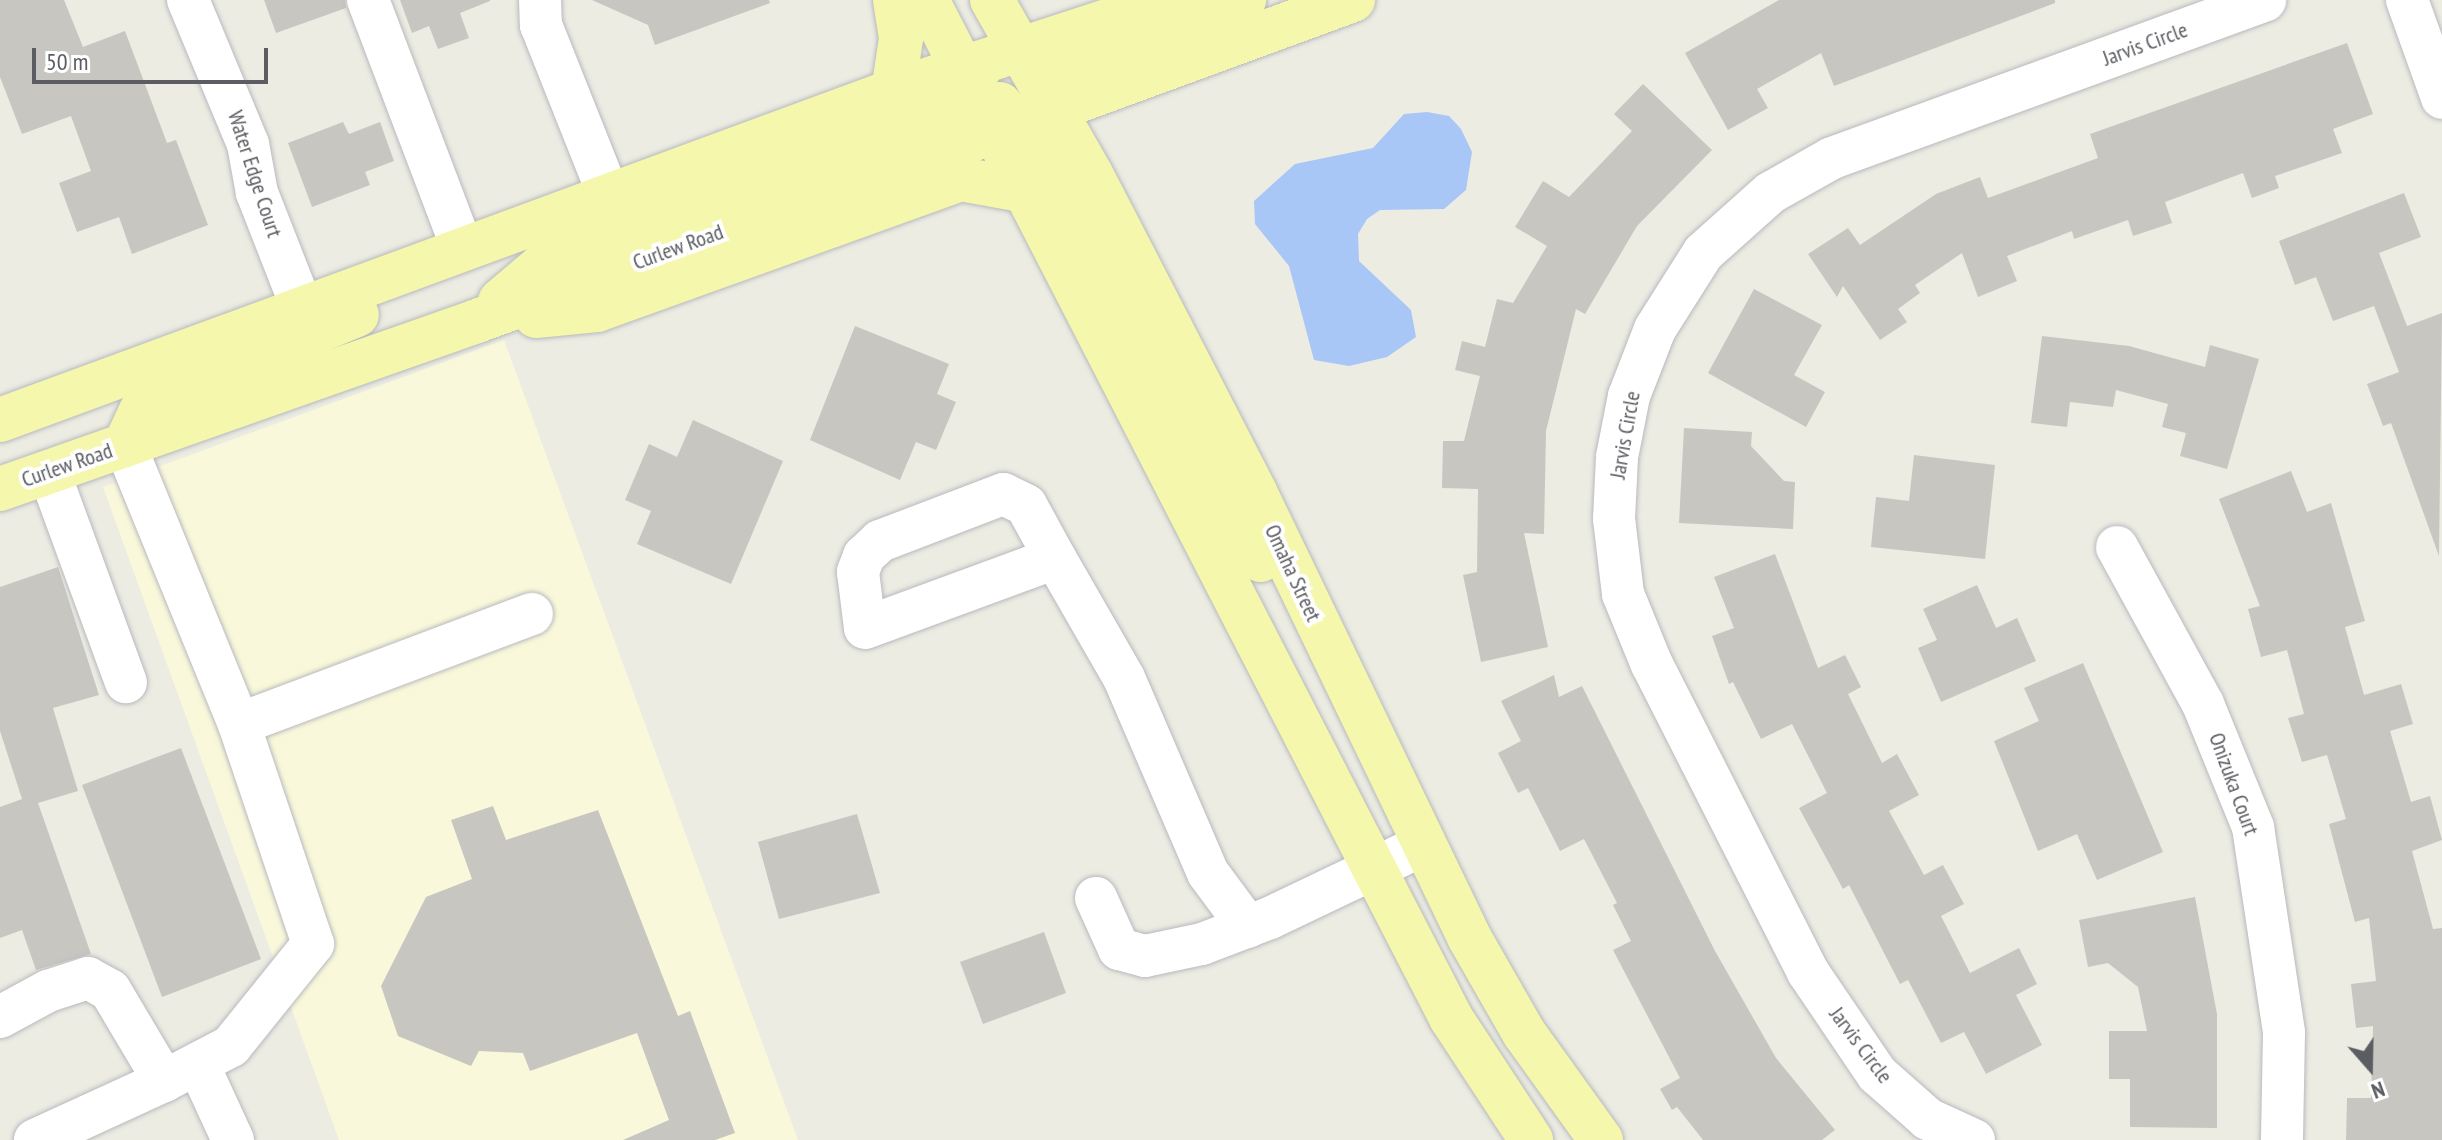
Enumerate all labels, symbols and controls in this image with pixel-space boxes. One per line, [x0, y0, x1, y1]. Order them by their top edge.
street label: Jarvis Circle [2099, 16, 2191, 72]
scale bar [36, 32, 272, 82]
text: 50 m [46, 46, 88, 77]
street label: Water Edge Court [222, 107, 288, 241]
street label: Curlew Road [629, 218, 727, 276]
street label: Jarvis Circle [1604, 389, 1646, 481]
street label: Curlew Road [18, 437, 116, 493]
street label: Omaha Street [1259, 520, 1327, 626]
street label: Onizuka Court [2203, 729, 2265, 839]
street label: Jarvis Circle [1824, 1002, 1898, 1088]
north arrow [2330, 1028, 2410, 1108]
text: N [2368, 1075, 2389, 1106]

